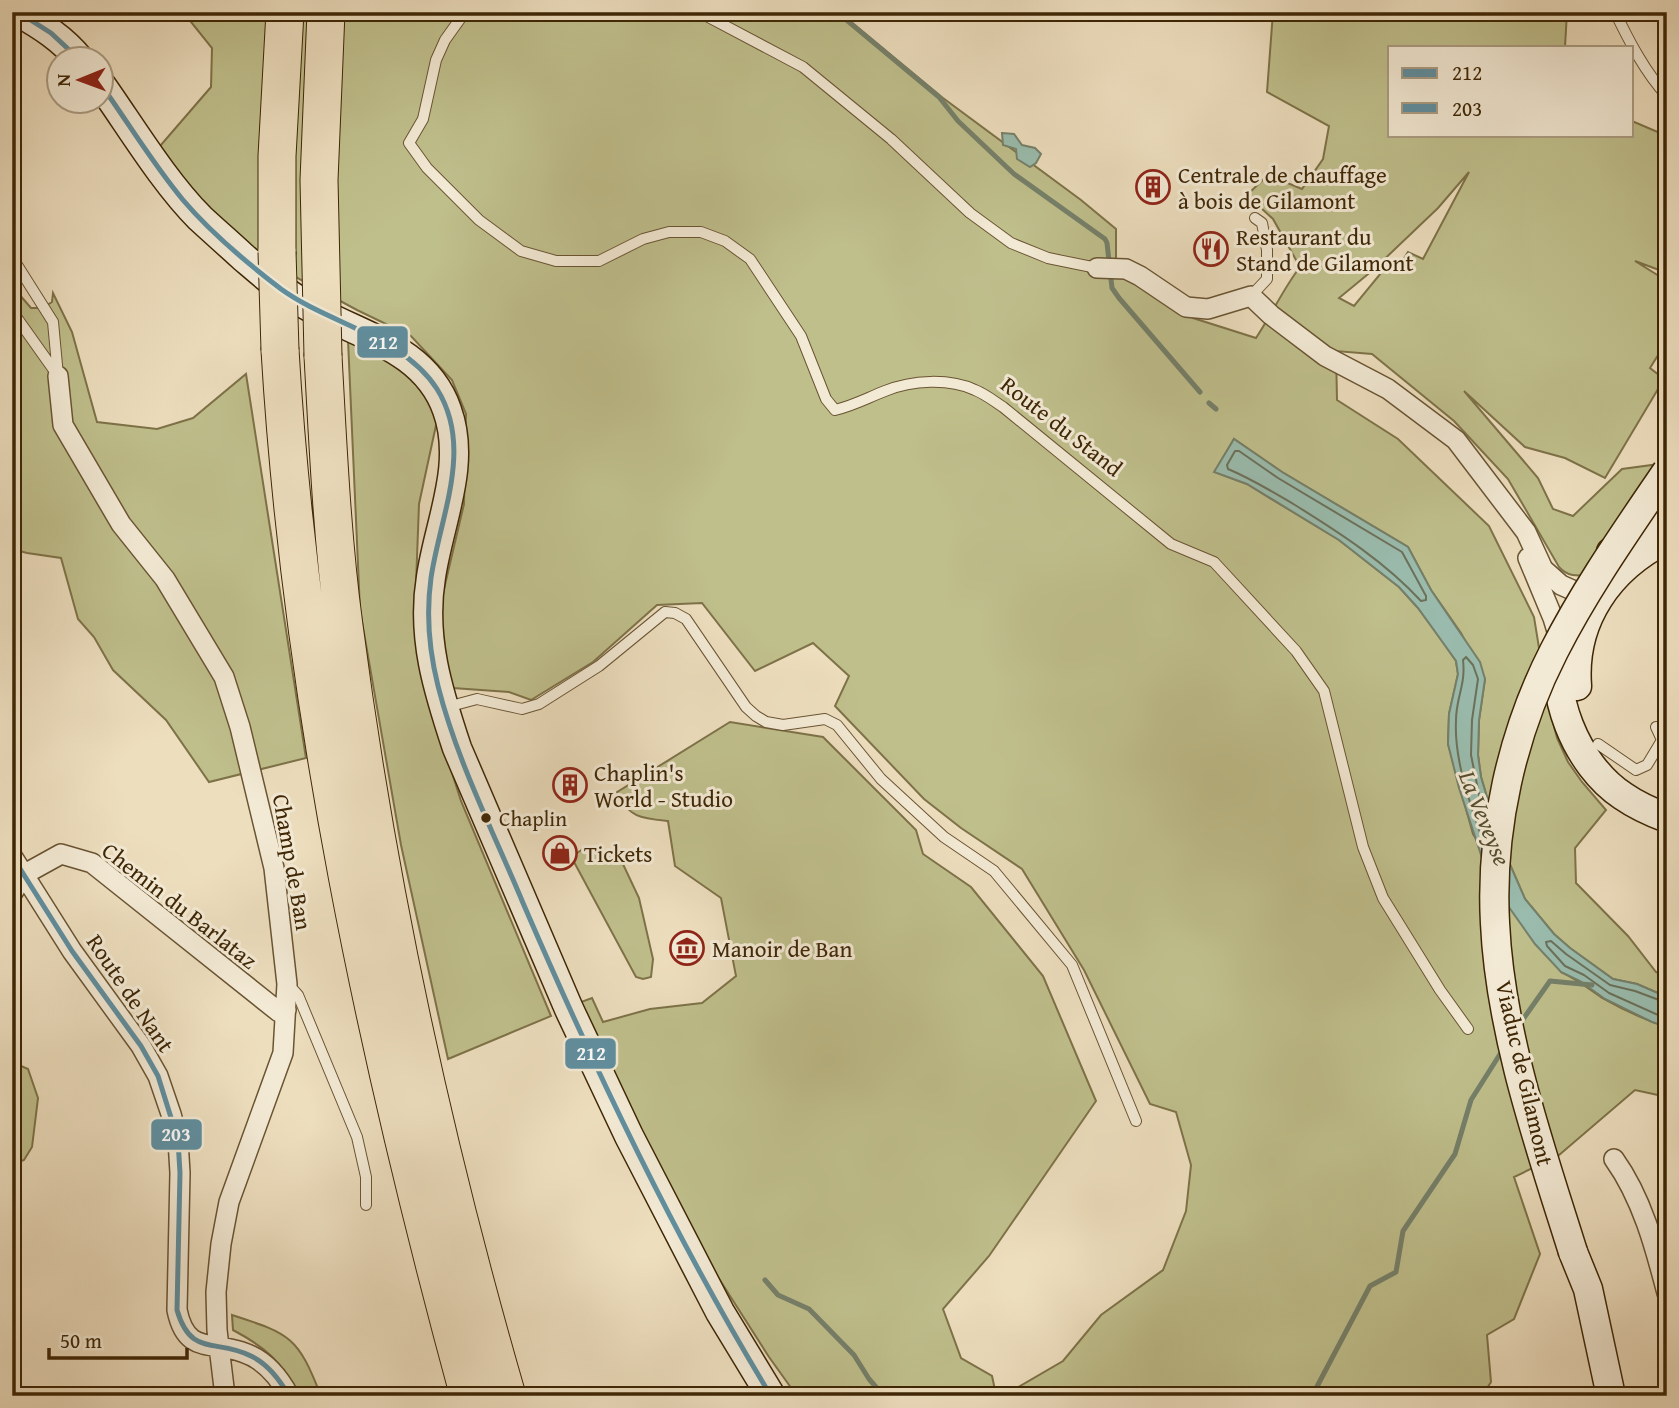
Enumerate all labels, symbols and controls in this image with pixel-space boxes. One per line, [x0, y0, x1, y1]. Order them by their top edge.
north arrow [46, 46, 116, 116]
legend [1388, 46, 1634, 136]
text: 212 [1452, 57, 1482, 88]
text: N [49, 73, 77, 87]
text: 203 [1452, 93, 1482, 124]
place label: Centrale de chauffage à bois de Gilamont [1178, 158, 1387, 217]
building icon: Centrale de chauffage à bois de Gilamont [1134, 168, 1172, 206]
place label: Restaurant du Stand de Gilamont [1236, 220, 1414, 279]
restaurant icon: Restaurant du Stand de Gilamont [1192, 230, 1230, 268]
line badge: 212 [356, 325, 409, 359]
text: 212 [368, 328, 398, 356]
street label: Route du Stand [994, 368, 1130, 485]
place label: Chaplin's World - Studio [594, 756, 733, 815]
water label: La Veveyse [1450, 764, 1520, 871]
building icon: Chaplin's World - Studio [551, 766, 589, 804]
street label: Champ de Ban [265, 791, 321, 933]
place label: Chaplin [499, 803, 567, 834]
marker: Chaplin [479, 811, 493, 825]
street label: Chemin du Barlataz [95, 834, 265, 976]
shop icon: Tickets [541, 834, 579, 872]
place label: Tickets [584, 837, 652, 870]
street label: Route de Nant [79, 927, 183, 1059]
museum icon: Manoir de Ban [668, 929, 706, 967]
place label: Manoir de Ban [712, 932, 852, 965]
street label: Viaduc de Gilamont [1488, 977, 1562, 1169]
line badge: 212 [564, 1037, 617, 1070]
text: 212 [576, 1039, 606, 1067]
line badge: 203 [150, 1118, 203, 1151]
text: 203 [161, 1120, 191, 1148]
scale bar [49, 1317, 187, 1361]
text: 50 m [60, 1325, 102, 1356]

